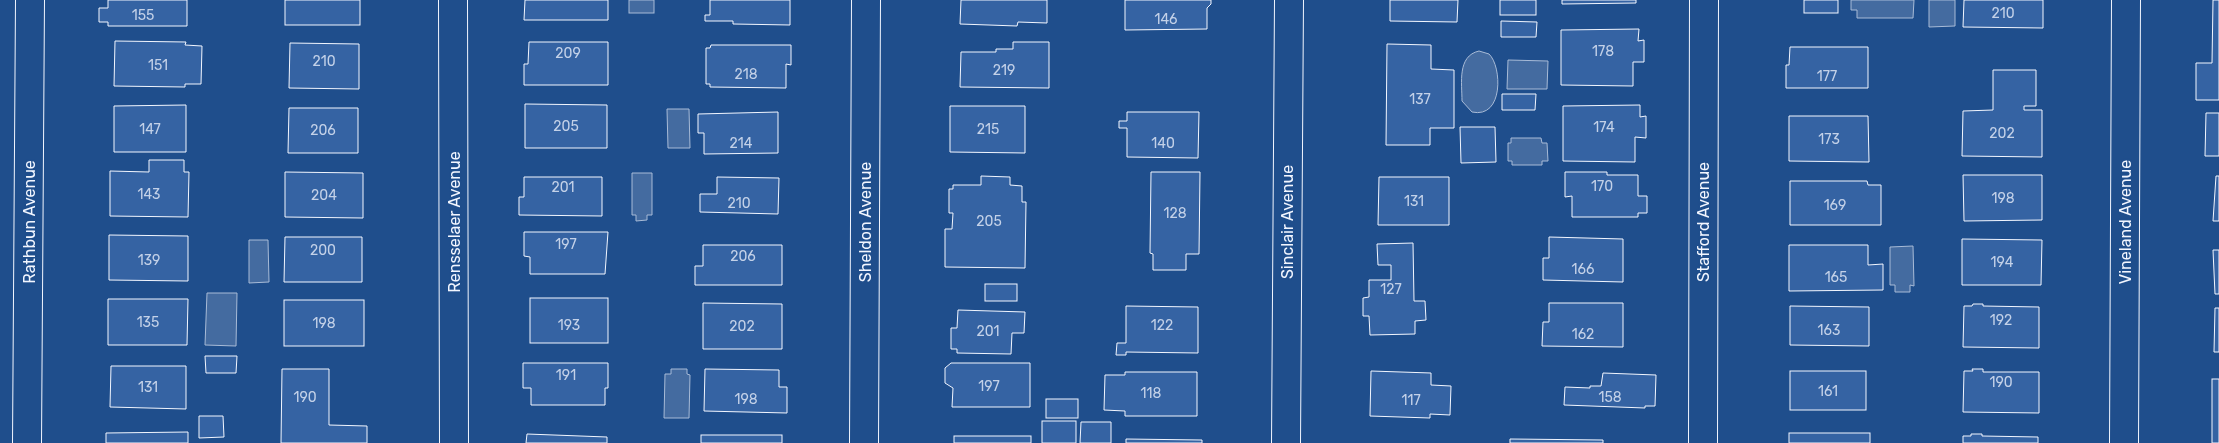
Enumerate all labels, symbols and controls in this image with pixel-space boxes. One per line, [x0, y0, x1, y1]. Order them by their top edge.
house number: 210 [1991, 5, 2015, 22]
house number: 155 [132, 7, 154, 24]
house number: 146 [1154, 11, 1178, 28]
house number: 178 [1592, 43, 1614, 60]
house number: 209 [555, 45, 581, 62]
house number: 210 [312, 53, 336, 70]
house number: 151 [148, 57, 168, 74]
house number: 219 [993, 62, 1015, 79]
house number: 218 [734, 66, 758, 83]
house number: 177 [1817, 68, 1837, 85]
house number: 137 [1409, 91, 1431, 108]
house number: 205 [553, 118, 579, 135]
house number: 174 [1593, 119, 1615, 136]
house number: 147 [139, 121, 161, 138]
house number: 215 [977, 121, 999, 138]
house number: 206 [310, 122, 336, 139]
house number: 202 [1989, 125, 2015, 142]
house number: 173 [1818, 131, 1840, 148]
house number: 214 [730, 135, 753, 152]
house number: 140 [1151, 135, 1175, 152]
street label: Rensselaer Avenue [445, 151, 464, 293]
street label: Rathbun Avenue [20, 160, 39, 284]
street label: Vineland Avenue [2116, 160, 2135, 284]
street label: Sheldon Avenue [856, 162, 875, 282]
street label: Stafford Avenue [1694, 162, 1713, 282]
street label: Sinclair Avenue [1278, 165, 1297, 279]
house number: 170 [1591, 178, 1613, 195]
house number: 201 [551, 179, 575, 196]
house number: 143 [137, 186, 161, 203]
house number: 204 [311, 187, 337, 204]
house number: 198 [1991, 190, 2015, 207]
house number: 131 [1404, 193, 1424, 210]
house number: 210 [727, 195, 751, 212]
house number: 169 [1824, 197, 1846, 214]
house number: 128 [1163, 205, 1187, 222]
house number: 205 [976, 213, 1002, 230]
house number: 197 [555, 236, 577, 253]
house number: 200 [310, 242, 336, 259]
house number: 206 [730, 248, 756, 265]
house number: 139 [138, 252, 160, 269]
house number: 194 [1991, 254, 2014, 271]
house number: 166 [1572, 261, 1594, 278]
house number: 165 [1825, 269, 1847, 286]
house number: 127 [1380, 281, 1402, 298]
house number: 192 [1990, 312, 2012, 329]
house number: 135 [137, 314, 159, 331]
house number: 198 [312, 315, 336, 332]
house number: 193 [558, 317, 580, 334]
house number: 122 [1151, 317, 1173, 334]
house number: 202 [729, 318, 755, 335]
house number: 163 [1818, 322, 1840, 339]
house number: 201 [976, 323, 1000, 340]
house number: 162 [1572, 326, 1594, 343]
house number: 191 [556, 367, 576, 384]
house number: 190 [1989, 374, 2013, 391]
house number: 197 [978, 378, 1000, 395]
house number: 131 [138, 379, 158, 396]
house number: 161 [1818, 383, 1838, 400]
house number: 118 [1141, 385, 1162, 402]
house number: 190 [293, 389, 317, 406]
house number: 158 [1598, 389, 1622, 406]
house number: 198 [734, 391, 758, 408]
house number: 117 [1401, 392, 1421, 409]

